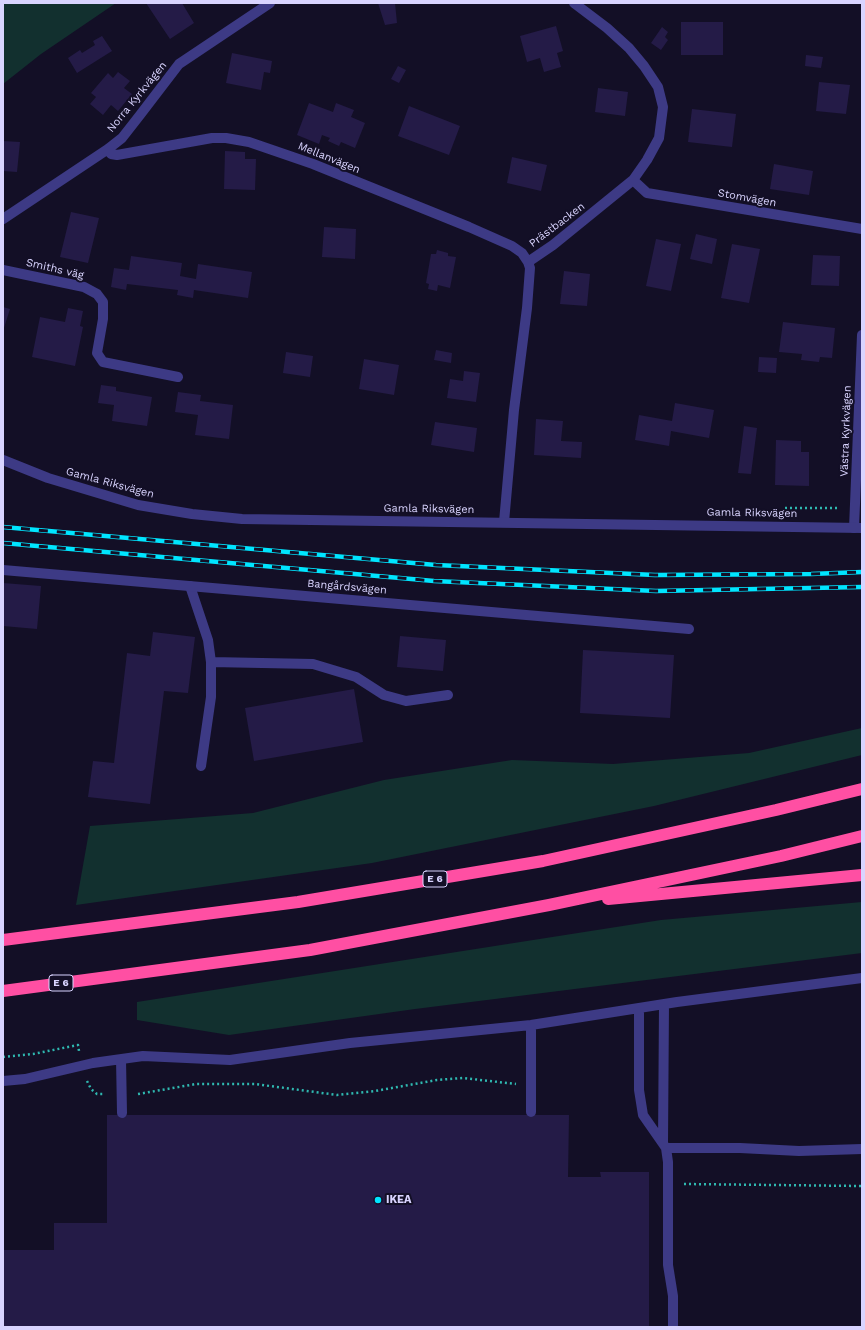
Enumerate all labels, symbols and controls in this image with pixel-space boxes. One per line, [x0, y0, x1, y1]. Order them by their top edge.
street label: Norra Kyrkvägen [104, 59, 170, 135]
street label: Mellanvägen [296, 140, 362, 176]
street label: Stomvägen [717, 186, 777, 210]
street label: Prästbacken [527, 200, 587, 250]
street label: Smiths väg [25, 256, 85, 282]
street label: Västra Kyrkvägen [838, 385, 854, 477]
street label: Gamla Riksvägen [64, 465, 156, 501]
street label: Gamla Riksvägen [384, 502, 474, 516]
street label: Gamla Riksvägen [707, 506, 797, 520]
street label: Bangårdsvägen [307, 577, 387, 597]
road number: E 6 [423, 871, 447, 887]
road number: E 6 [49, 975, 73, 991]
place label: IKEA [386, 1193, 412, 1207]
marker: IKEA [373, 1195, 383, 1205]

